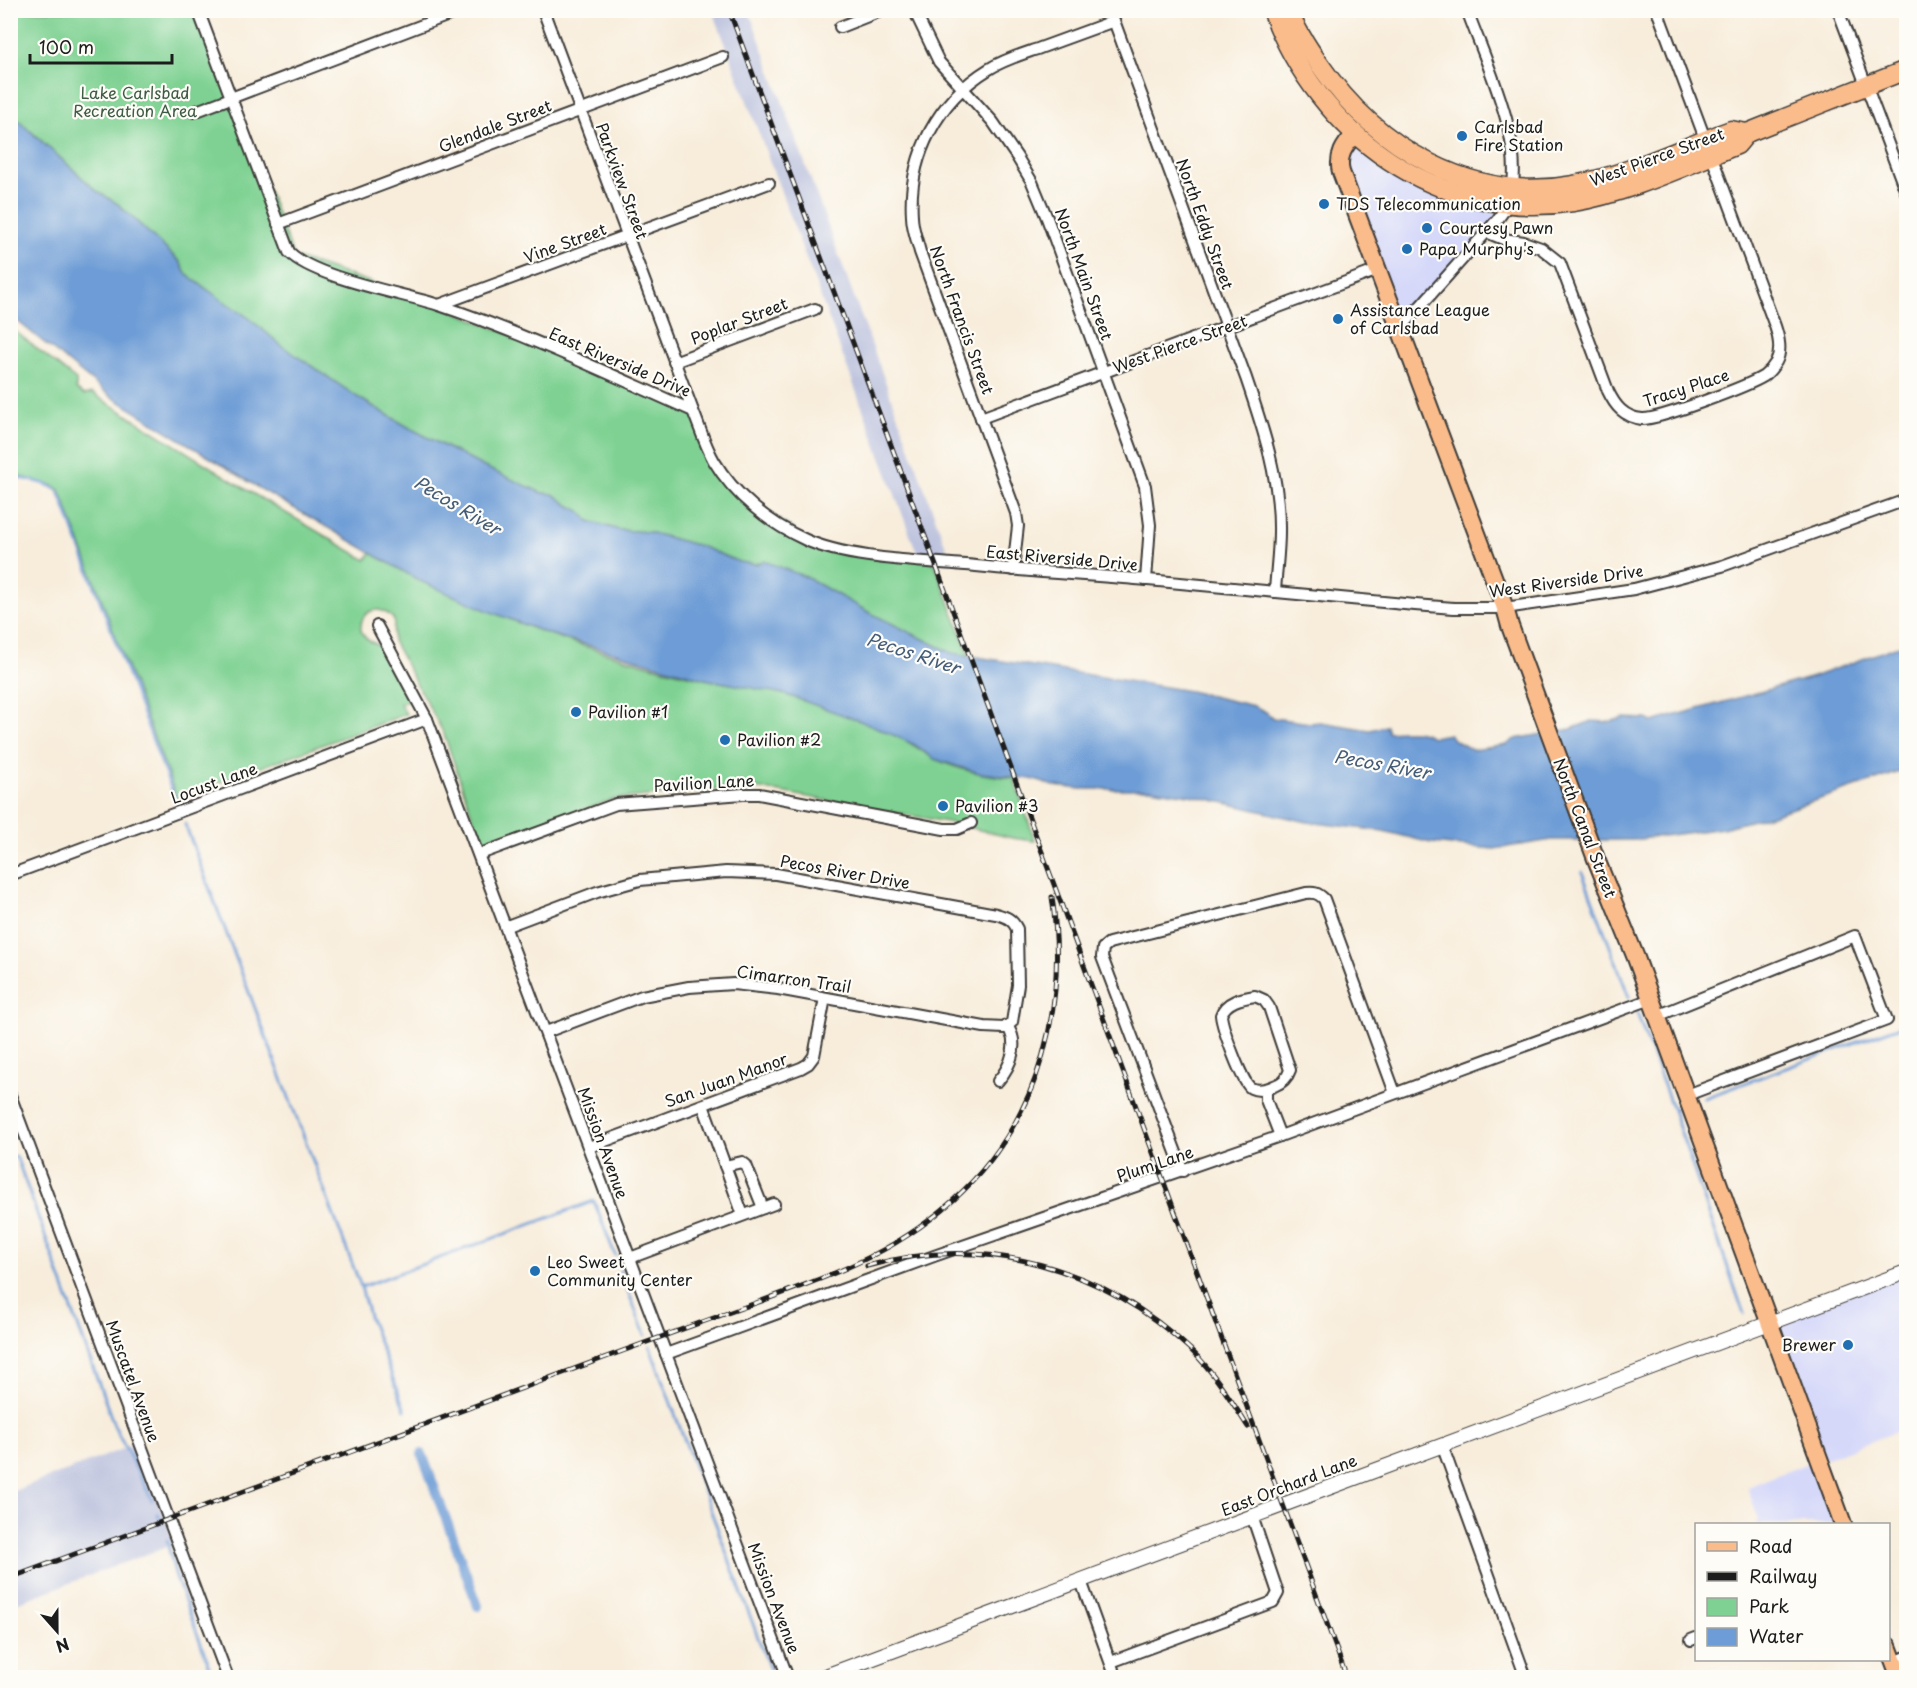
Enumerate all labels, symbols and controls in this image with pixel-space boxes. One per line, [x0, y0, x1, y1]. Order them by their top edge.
scale bar [30, 27, 172, 65]
text: 100 m [39, 33, 94, 60]
park label: Lake Carlsbad Recreation Area [73, 80, 197, 122]
street label: Glendale Street [435, 92, 555, 158]
place label: Carlsbad Fire Station [1474, 114, 1563, 156]
street label: Parkview Street [591, 119, 655, 243]
street label: West Pierce Street [1586, 120, 1728, 192]
marker: Carlsbad Fire Station [1455, 129, 1469, 143]
street label: North Eddy Street [1171, 155, 1241, 292]
place label: TDS Telecommunication [1336, 191, 1521, 215]
marker: TDS Telecommunication [1317, 197, 1331, 211]
street label: North Main Street [1050, 204, 1120, 343]
place label: Courtesy Pawn [1439, 215, 1553, 239]
street label: Vine Street [520, 216, 610, 268]
marker: Courtesy Pawn [1420, 221, 1434, 235]
place label: Papa Murphy's [1419, 236, 1534, 260]
street label: North Francis Street [925, 242, 1001, 398]
marker: Papa Murphy's [1400, 242, 1414, 256]
street label: Poplar Street [687, 290, 791, 350]
place label: Assistance League of Carlsbad [1350, 297, 1490, 339]
street label: West Pierce Street [1109, 307, 1251, 379]
marker: Assistance League of Carlsbad [1331, 312, 1345, 326]
street label: East Riverside Drive [546, 320, 695, 402]
street label: Tracy Place [1640, 362, 1732, 412]
water label: Pecos River [409, 468, 509, 543]
street label: East Riverside Drive [985, 538, 1139, 576]
street label: West Riverside Drive [1487, 557, 1645, 603]
water label: Pecos River [863, 625, 966, 681]
place label: Pavilion #1 [588, 699, 668, 723]
marker: Pavilion #1 [569, 705, 583, 719]
place label: Pavilion #2 [737, 727, 821, 751]
marker: Pavilion #2 [718, 733, 732, 747]
water label: Pecos River [1332, 742, 1435, 786]
street label: North Canal Street [1548, 754, 1624, 901]
street label: Locust Lane [167, 755, 260, 809]
street label: Pavilion Lane [653, 767, 755, 797]
place label: Pavilion #3 [955, 793, 1039, 817]
marker: Pavilion #3 [936, 799, 950, 813]
street label: Pecos River Drive [778, 848, 912, 894]
street label: Cimarron Trail [735, 958, 853, 998]
street label: San Juan Manor [661, 1045, 791, 1112]
street label: Mission Avenue [573, 1084, 635, 1202]
street label: Plum Lane [1113, 1139, 1197, 1187]
place label: Leo Sweet Community Center [547, 1249, 693, 1291]
marker: Leo Sweet Community Center [528, 1264, 542, 1278]
street label: Muscatel Avenue [101, 1316, 167, 1445]
place label: Brewer [1782, 1332, 1837, 1356]
marker: Brewer [1841, 1338, 1855, 1352]
street label: East Orchard Lane [1217, 1447, 1360, 1521]
legend [1695, 1523, 1890, 1661]
text: Road [1749, 1532, 1793, 1559]
street label: Mission Avenue [743, 1539, 807, 1657]
text: Railway [1749, 1562, 1817, 1589]
text: Park [1749, 1592, 1789, 1619]
north arrow [27, 1601, 87, 1661]
text: Water [1749, 1622, 1804, 1649]
text: N [53, 1632, 73, 1659]

